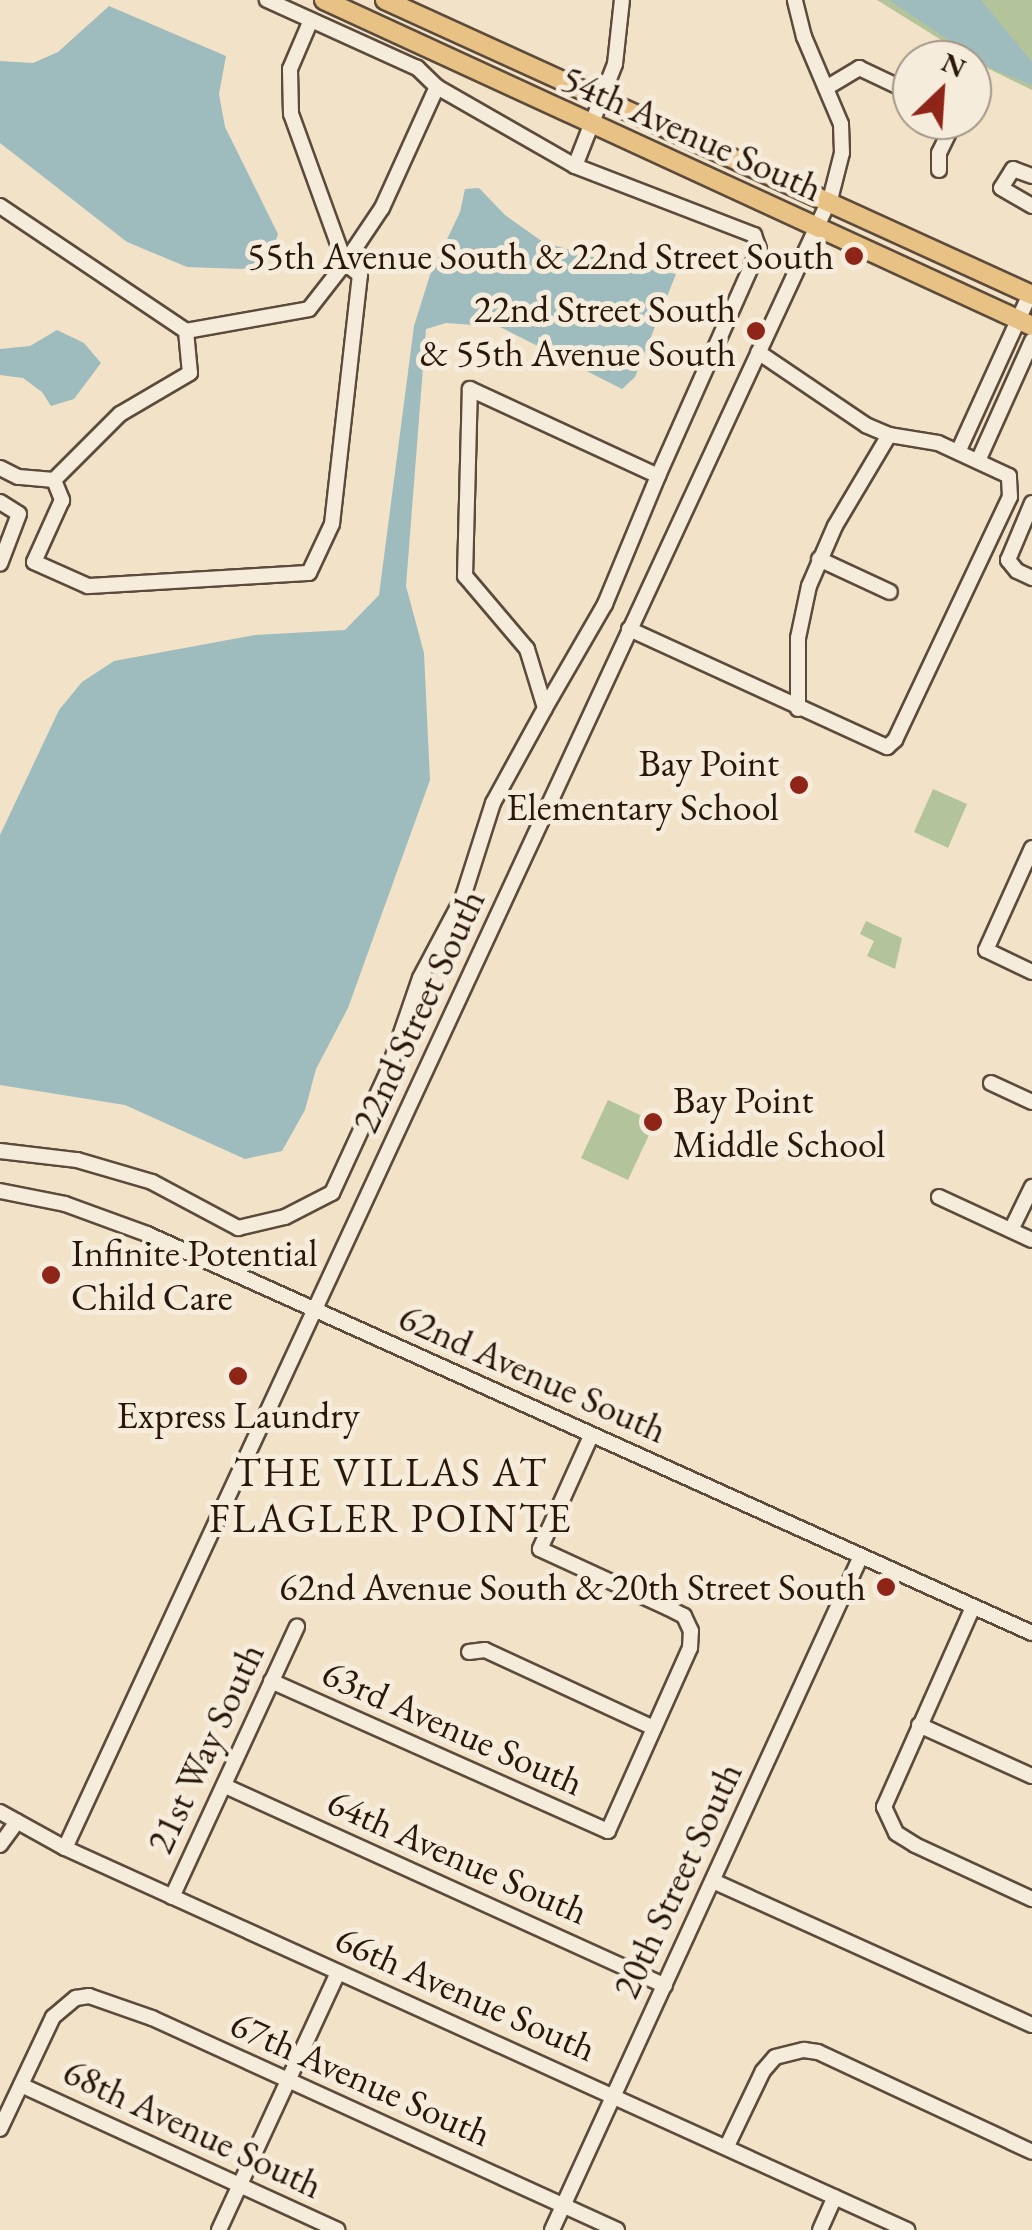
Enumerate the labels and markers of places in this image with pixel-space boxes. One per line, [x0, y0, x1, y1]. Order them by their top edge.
place label: 55th Avenue South & 22nd Street South [247, 233, 834, 279]
marker: 55th Avenue South & 22nd Street South [843, 245, 865, 267]
place label: 22nd Street South & 55th Avenue South [419, 286, 736, 376]
marker: 22nd Street South & 55th Avenue South [745, 320, 767, 342]
place label: Bay Point Elementary School [506, 740, 779, 829]
marker: Bay Point Elementary School [788, 774, 810, 796]
place label: Bay Point Middle School [673, 1077, 885, 1166]
marker: Bay Point Middle School [642, 1111, 664, 1133]
place label: Infinite Potential Child Care [71, 1230, 318, 1320]
marker: Infinite Potential Child Care [40, 1264, 62, 1286]
marker: Express Laundry [227, 1365, 249, 1387]
place label: Express Laundry [116, 1392, 360, 1438]
place label: 62nd Avenue South & 20th Street South [279, 1564, 866, 1610]
marker: 62nd Avenue South & 20th Street South [875, 1576, 897, 1598]

